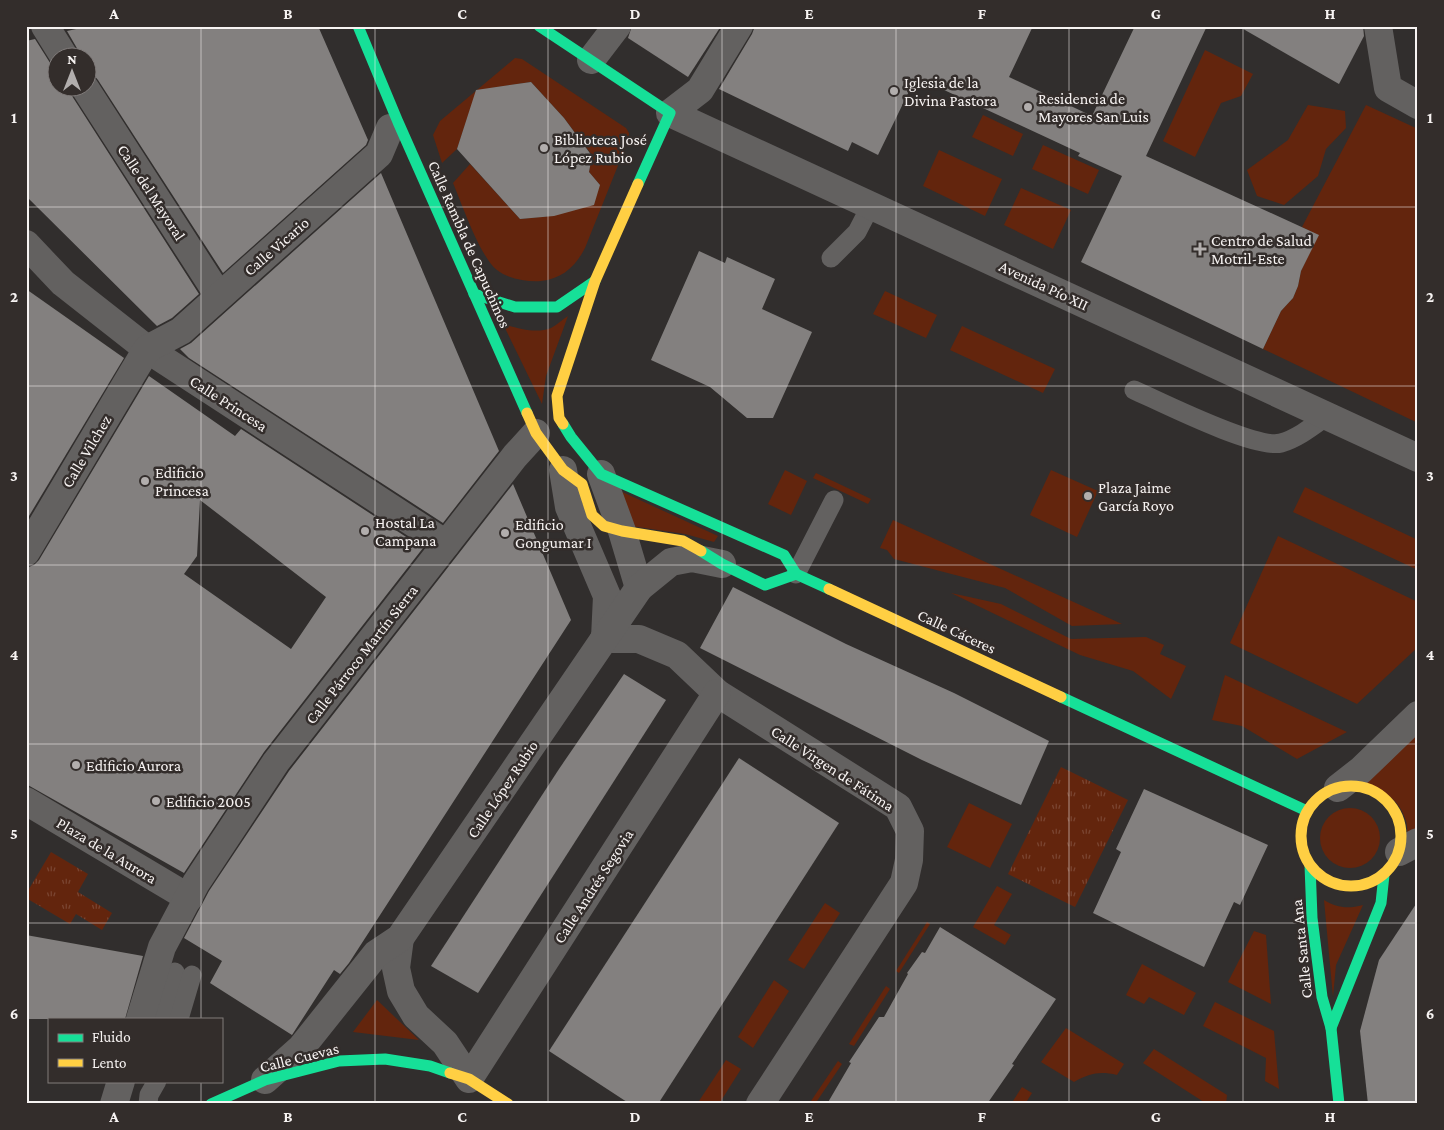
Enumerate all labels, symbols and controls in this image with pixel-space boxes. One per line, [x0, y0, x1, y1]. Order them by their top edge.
text: A [108, 5, 119, 22]
text: B [283, 5, 293, 22]
text: C [457, 5, 467, 22]
text: D [629, 5, 641, 22]
text: E [804, 5, 814, 22]
text: F [978, 5, 987, 22]
text: G [1151, 5, 1161, 22]
text: H [1325, 5, 1336, 22]
north arrow [48, 48, 98, 98]
text: N [67, 51, 77, 67]
place label: Iglesia de la Divina Pastora [904, 74, 997, 109]
marker: Iglesia de la Divina Pastora [888, 85, 900, 97]
place label: Residencia de Mayores San Luis [1038, 90, 1149, 126]
marker: Residencia de Mayores San Luis [1022, 101, 1034, 113]
text: 1 [11, 109, 17, 126]
text: 1 [1427, 109, 1433, 126]
place label: Biblioteca José López Rubio [554, 131, 647, 167]
street label: Calle del Mayoral [113, 141, 189, 244]
marker: Biblioteca José López Rubio [538, 142, 550, 154]
street label: Calle Rambla de Capuchinos [424, 158, 514, 331]
street label: Calle Vicario [241, 214, 312, 279]
place label: Centro de Salud Motril-Este [1211, 232, 1313, 267]
marker: Centro de Salud Motril-Este [1193, 242, 1207, 256]
street label: Avenida Pío XII [996, 257, 1091, 314]
text: 2 [10, 288, 18, 305]
text: 2 [1426, 288, 1434, 305]
street label: Calle Princesa [187, 372, 271, 435]
street label: Calle Vilchez [58, 412, 115, 491]
place label: Edificio Princesa [155, 464, 209, 499]
text: 3 [10, 467, 18, 484]
text: 3 [1426, 467, 1434, 484]
marker: Edificio Princesa [139, 475, 151, 487]
place label: Plaza Jaime García Royo [1098, 479, 1174, 515]
marker: Plaza Jaime García Royo [1082, 490, 1094, 502]
place label: Hostal La Campana [375, 514, 437, 550]
place label: Edificio Gongumar I [515, 516, 592, 552]
marker: Hostal La Campana [359, 525, 371, 537]
marker: Edificio Gongumar I [499, 527, 511, 539]
street label: Calle Párroco Martín Sierra [302, 581, 421, 727]
street label: Calle Cáceres [915, 606, 999, 657]
text: 4 [10, 646, 19, 663]
text: 4 [1426, 646, 1435, 663]
street label: Calle Virgen de Fátima [768, 722, 898, 816]
street label: Calle López Rubio [464, 737, 542, 842]
place label: Edificio Aurora [86, 757, 182, 774]
marker: Edificio Aurora [70, 759, 82, 771]
place label: Edificio 2005 [166, 793, 251, 810]
marker: Edificio 2005 [150, 795, 162, 807]
street label: Plaza de la Aurora [54, 814, 160, 887]
text: 5 [10, 825, 18, 842]
text: 5 [1426, 825, 1434, 842]
street label: Calle Andrés Segovia [550, 826, 638, 947]
street label: Calle Santa Ana [1288, 898, 1315, 999]
text: 6 [10, 1005, 18, 1022]
text: 6 [1426, 1005, 1434, 1022]
legend [48, 1018, 222, 1082]
text: Fluido [92, 1029, 131, 1045]
street label: Calle Cuevas [258, 1039, 340, 1076]
text: Lento [92, 1055, 126, 1071]
text: A [108, 1108, 119, 1125]
text: B [283, 1108, 293, 1125]
text: C [457, 1108, 467, 1125]
text: D [629, 1108, 641, 1125]
text: E [804, 1108, 814, 1125]
text: F [978, 1108, 987, 1125]
text: G [1151, 1108, 1161, 1125]
text: H [1325, 1108, 1336, 1125]

